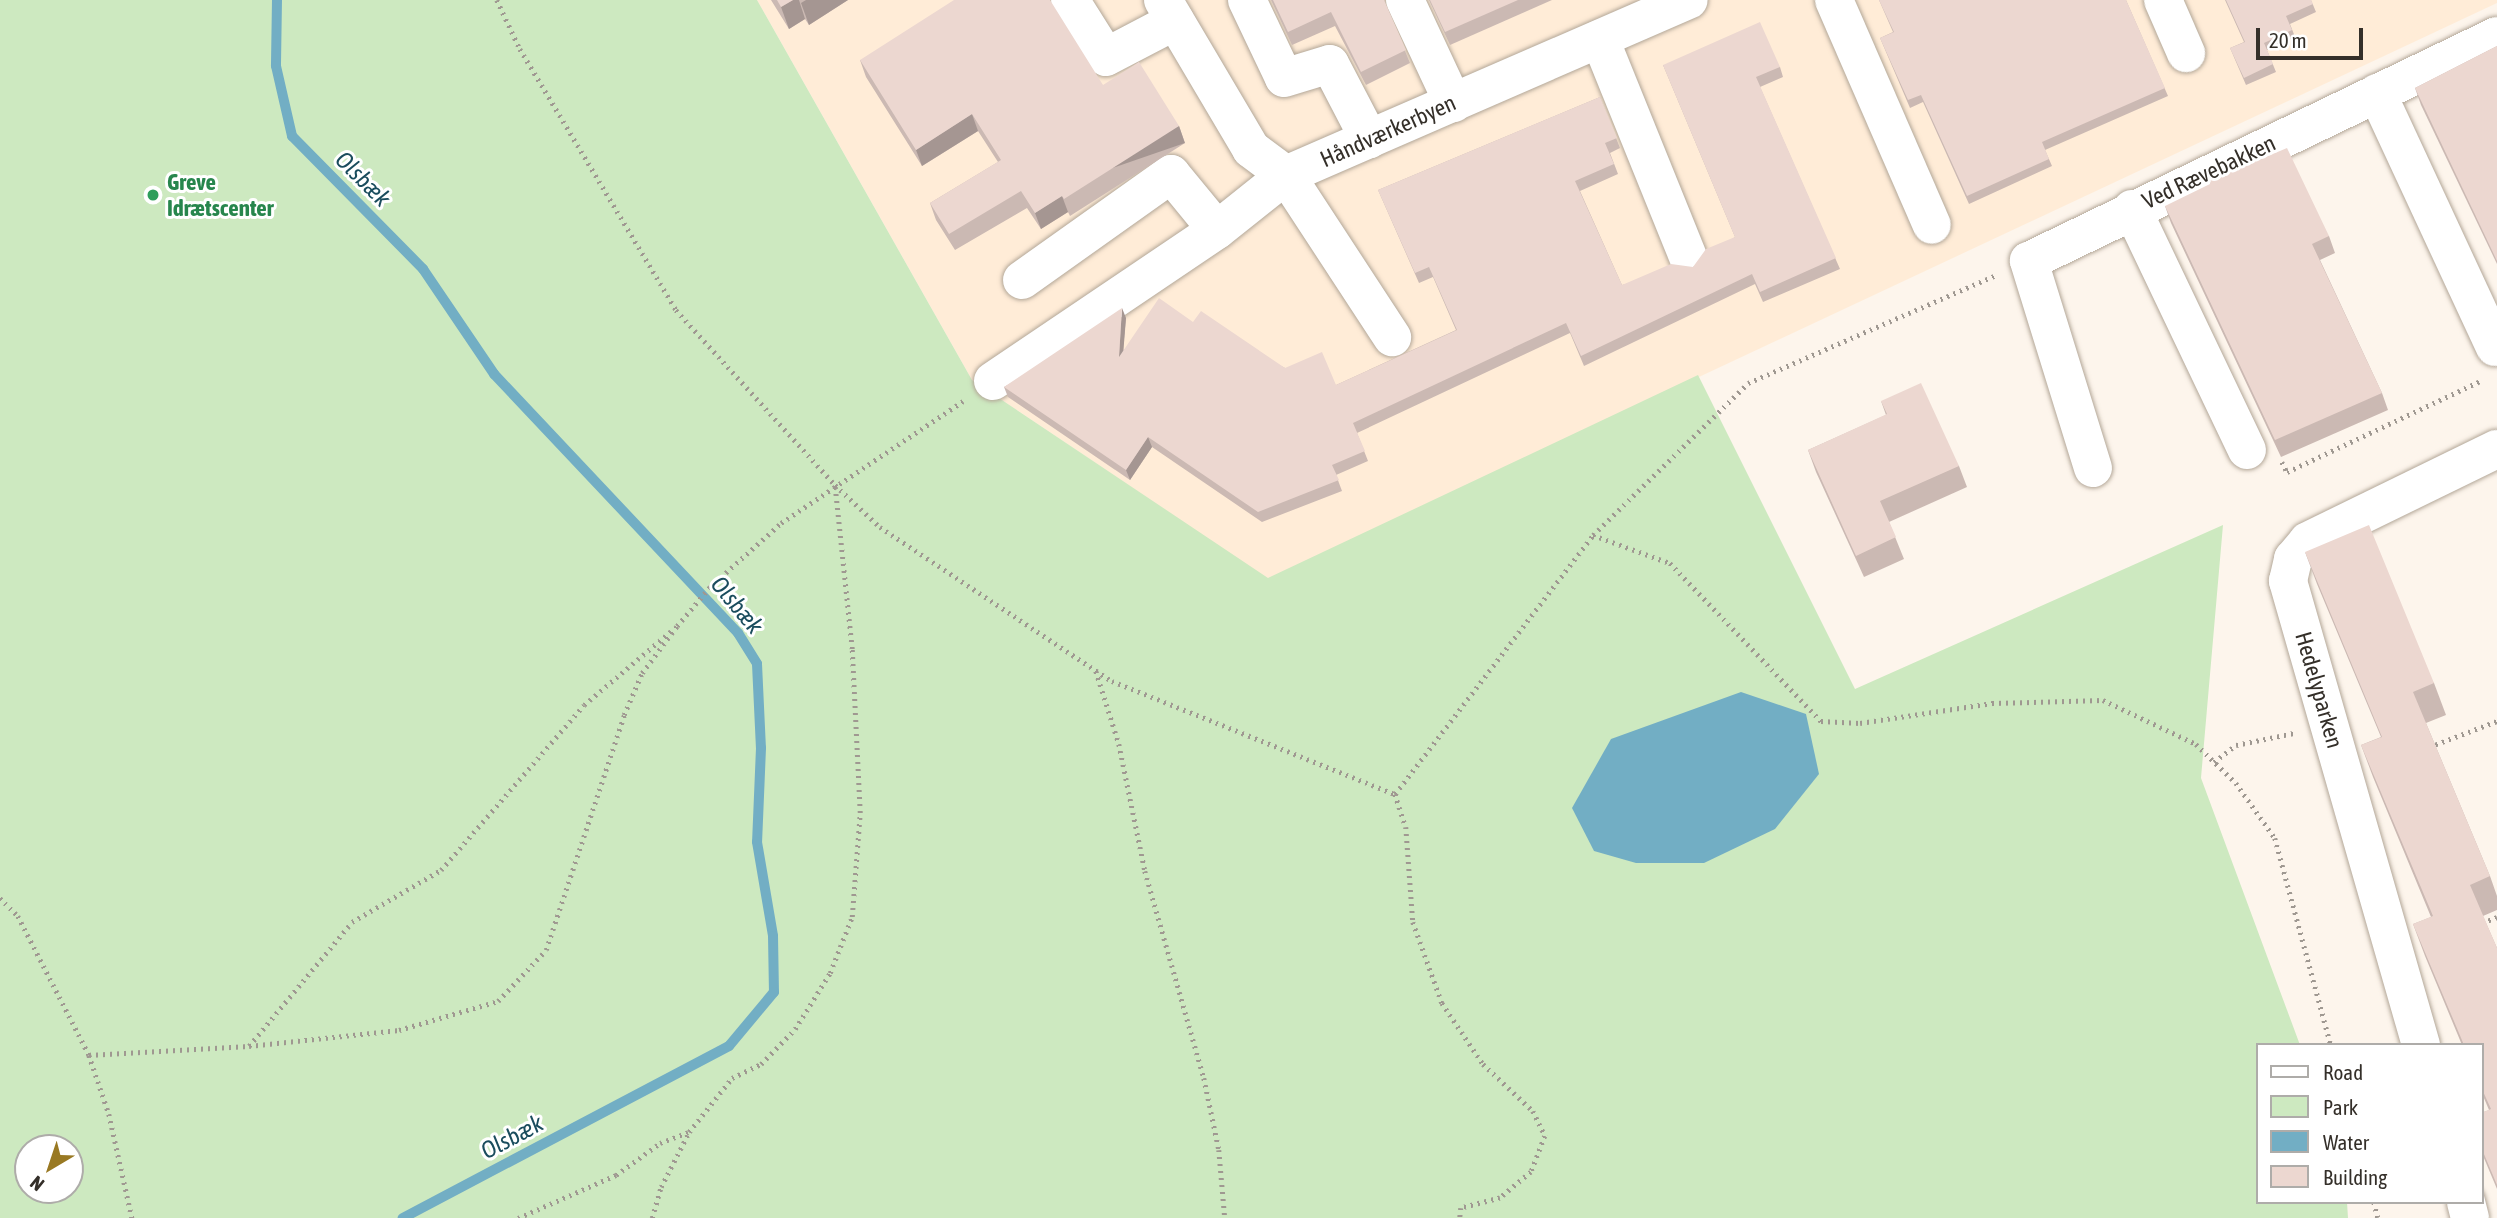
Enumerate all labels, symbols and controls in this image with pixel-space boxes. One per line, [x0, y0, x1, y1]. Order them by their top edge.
scale bar [2259, 14, 2366, 58]
text: 20 m [2269, 28, 2307, 52]
street label: Håndværkerbyen [1316, 89, 1460, 173]
street label: Ved Rævebakken [2138, 129, 2280, 215]
water label: Olsbæk [329, 145, 397, 213]
place label: Greve Idrætscenter [167, 168, 274, 222]
marker: Greve Idrætscenter [145, 187, 161, 203]
water label: Olsbæk [705, 570, 769, 640]
street label: Hedelyparken [2289, 629, 2349, 751]
legend [2256, 1043, 2483, 1204]
text: Road [2323, 1060, 2363, 1084]
text: Park [2323, 1095, 2358, 1119]
water label: Olsbæk [476, 1109, 548, 1165]
text: Water [2323, 1130, 2369, 1154]
north arrow [14, 1134, 84, 1204]
text: Building [2323, 1165, 2387, 1189]
text: N [26, 1172, 48, 1196]

